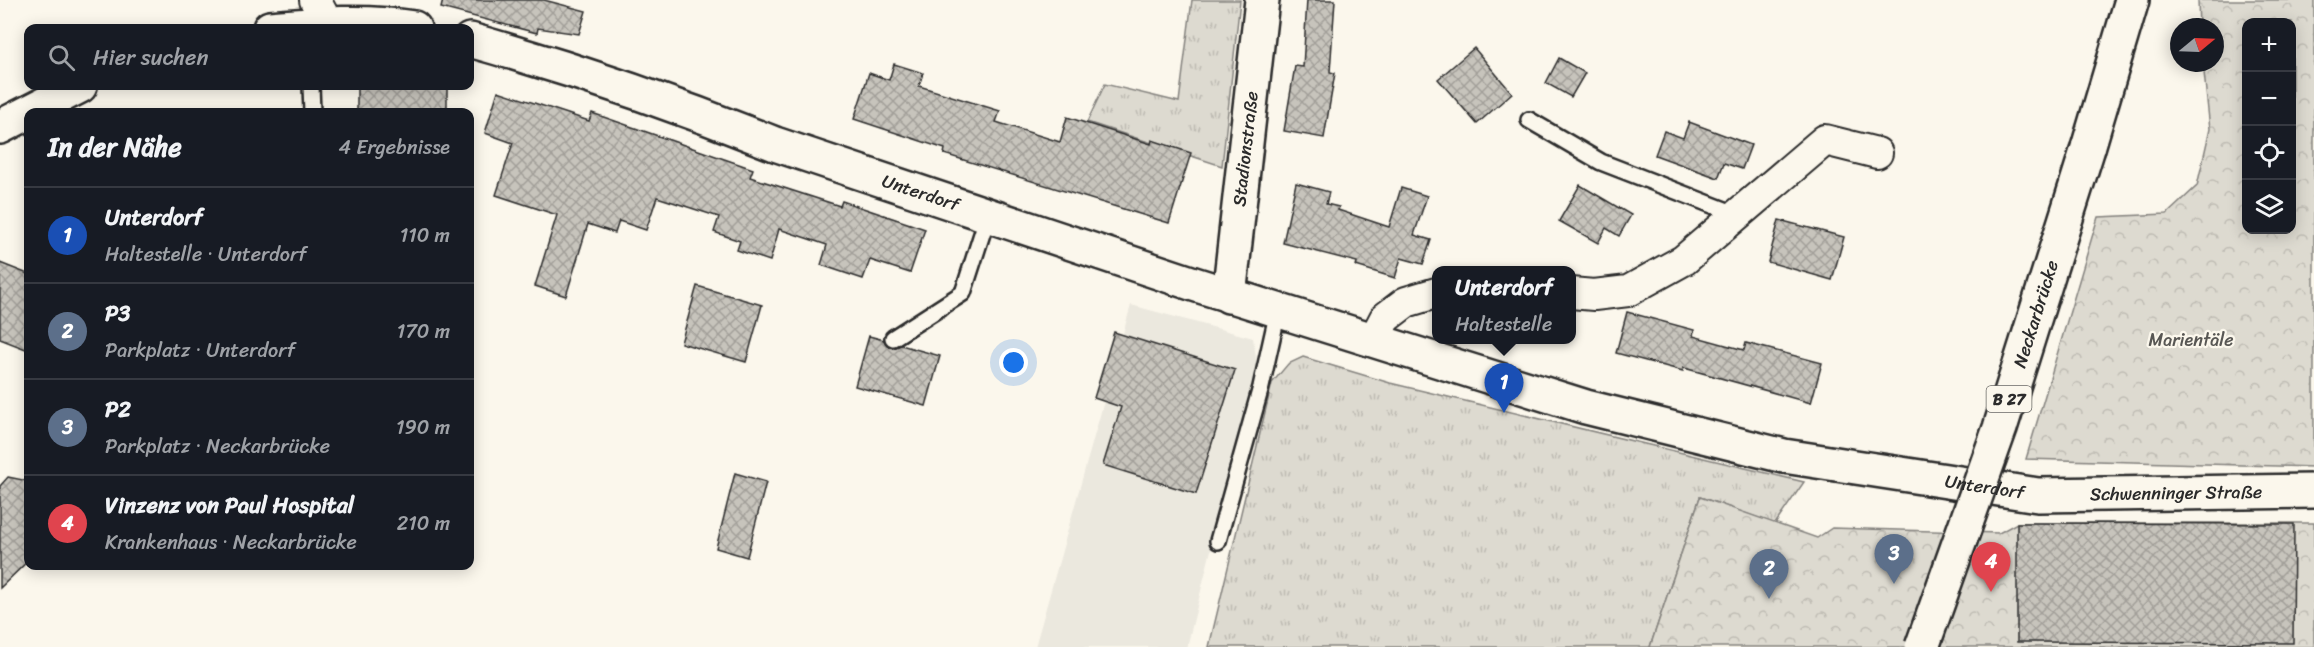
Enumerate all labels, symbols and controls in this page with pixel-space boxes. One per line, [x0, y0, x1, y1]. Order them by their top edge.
north arrow [2170, 18, 2224, 72]
map controls [2242, 18, 2296, 234]
button: + [2242, 18, 2296, 72]
search box [24, 24, 474, 90]
text: Hier suchen [93, 38, 208, 77]
icon: search [45, 41, 78, 74]
button: − [2242, 72, 2296, 126]
street label: Stadionstraße [1223, 90, 1268, 208]
text: In der Nähe [48, 124, 182, 170]
button: locate [2242, 126, 2296, 180]
text: 4 Ergebnisse [339, 130, 450, 165]
street label: Unterdorf [878, 165, 966, 221]
button: layers [2242, 180, 2296, 234]
text: Unterdorf [105, 198, 203, 237]
text: 1 [63, 218, 72, 253]
text: 110 m [400, 218, 450, 253]
text: Haltestelle · Unterdorf [105, 237, 307, 272]
street label: Neckarbrücke [2004, 256, 2068, 372]
popup [1432, 266, 1576, 344]
text: Unterdorf [1455, 268, 1553, 307]
text: P3 [105, 294, 130, 333]
text: Haltestelle [1455, 307, 1552, 342]
text: 2 [62, 314, 73, 349]
text: 170 m [397, 314, 450, 349]
park label: Marientäle [2148, 324, 2234, 356]
text: Parkplatz · Unterdorf [105, 333, 295, 368]
your location [999, 348, 1028, 377]
pin: 1 [1484, 364, 1524, 413]
road number: B 27 [1986, 386, 2032, 412]
text: P2 [105, 390, 131, 429]
text: 3 [62, 410, 73, 445]
text: 190 m [396, 410, 450, 445]
text: Parkplatz · Neckarbrücke [105, 429, 330, 464]
street label: Unterdorf [1943, 465, 2029, 509]
street label: Schwenninger Straße [2090, 476, 2262, 510]
text: Vinzenz von Paul Hospital [105, 486, 354, 525]
text: 4 [61, 506, 74, 541]
text: 210 m [397, 506, 450, 541]
text: Krankenhaus · Neckarbrücke [105, 525, 357, 560]
pin: 3 [1874, 534, 1914, 584]
pin: 4 [1972, 542, 2010, 592]
pin: 2 [1750, 550, 1788, 599]

